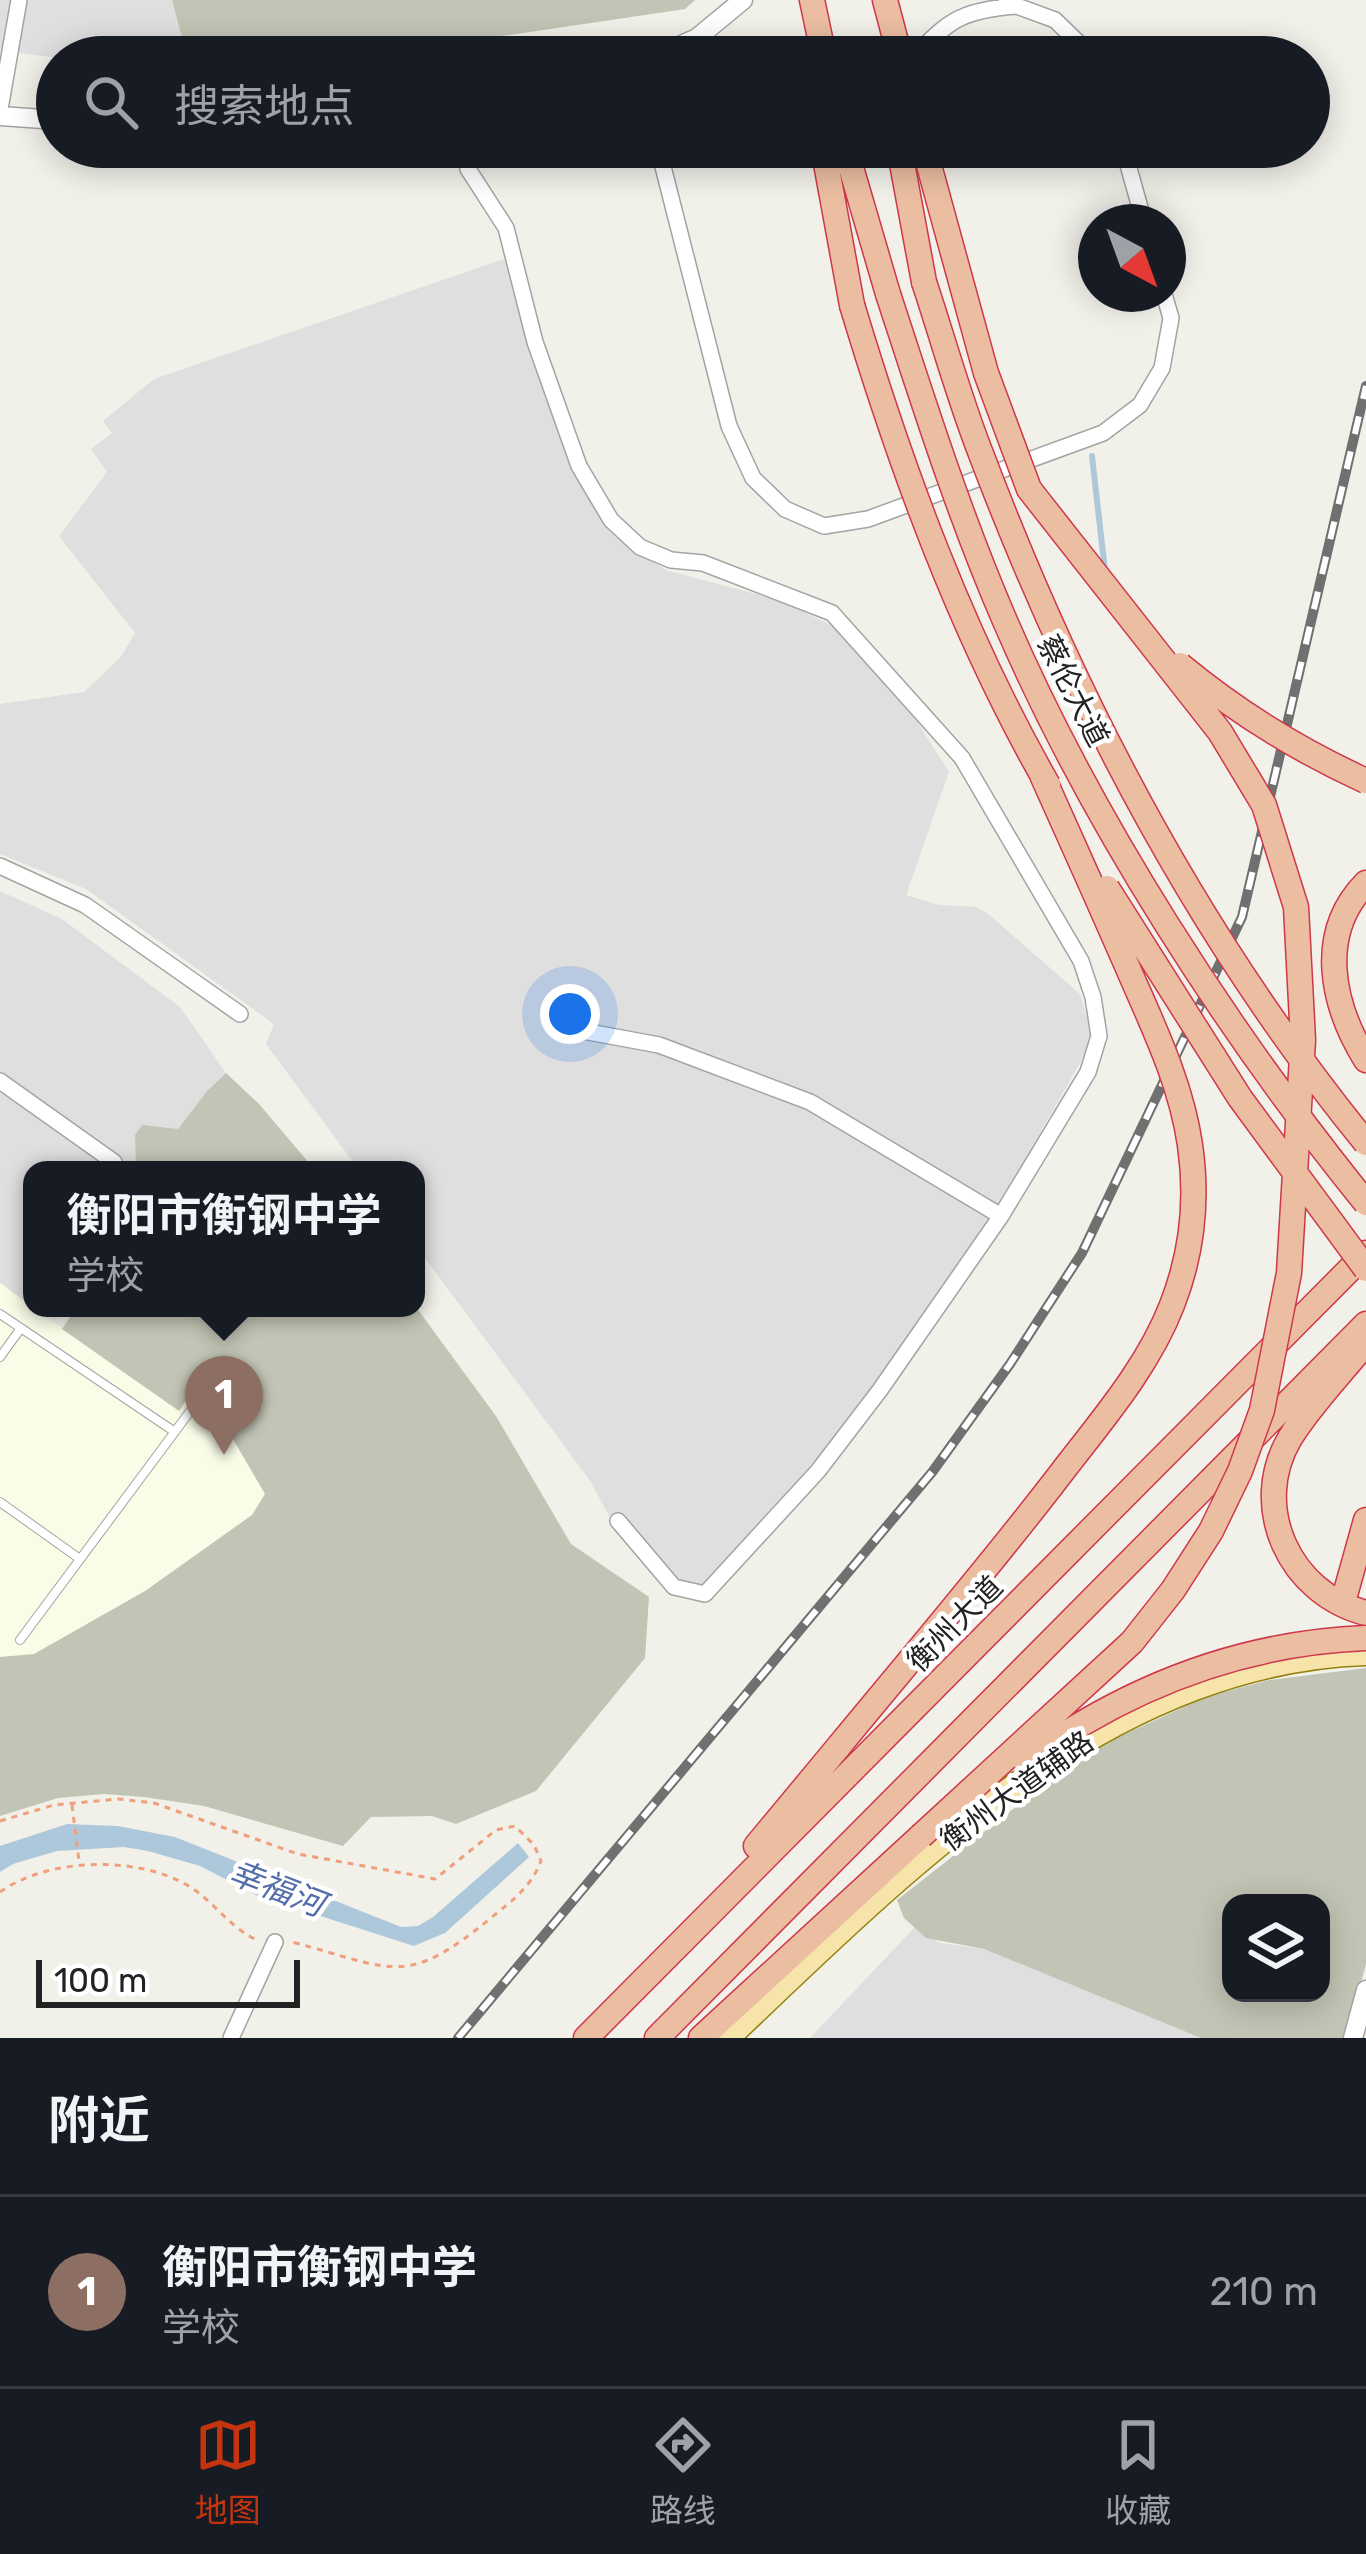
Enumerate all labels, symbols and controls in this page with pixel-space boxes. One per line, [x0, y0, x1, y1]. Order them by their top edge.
search box [36, 36, 1330, 168]
icon: search [78, 69, 144, 135]
text: 搜索地点 [174, 80, 354, 133]
north arrow [1078, 204, 1186, 312]
street label: 蔡伦大道 [1030, 629, 1116, 753]
your location [540, 984, 600, 1044]
popup [23, 1161, 425, 1317]
text: 衡阳市衡钢中学 [66, 1189, 382, 1242]
text: 学校 [66, 1253, 145, 1299]
pin: 1 [185, 1356, 263, 1455]
street label: 衡州大道 [900, 1569, 1010, 1679]
street label: 衡州大道辅路 [934, 1724, 1100, 1858]
water label: 幸福河 [224, 1852, 336, 1926]
map controls [1222, 1894, 1330, 2002]
button: layers [1222, 1894, 1330, 2002]
scale bar [36, 1954, 300, 2007]
text: 100 m [54, 1961, 147, 2000]
text: 附近 [48, 2090, 150, 2151]
text: 衡阳市衡钢中学 [162, 2241, 477, 2294]
text: 1 [77, 2269, 97, 2315]
text: 210 m [1209, 2269, 1318, 2315]
text: 学校 [162, 2305, 240, 2351]
tab: 地图 [195, 2412, 261, 2532]
tab: 路线 [650, 2412, 716, 2532]
tab: 收藏 [1105, 2412, 1171, 2532]

